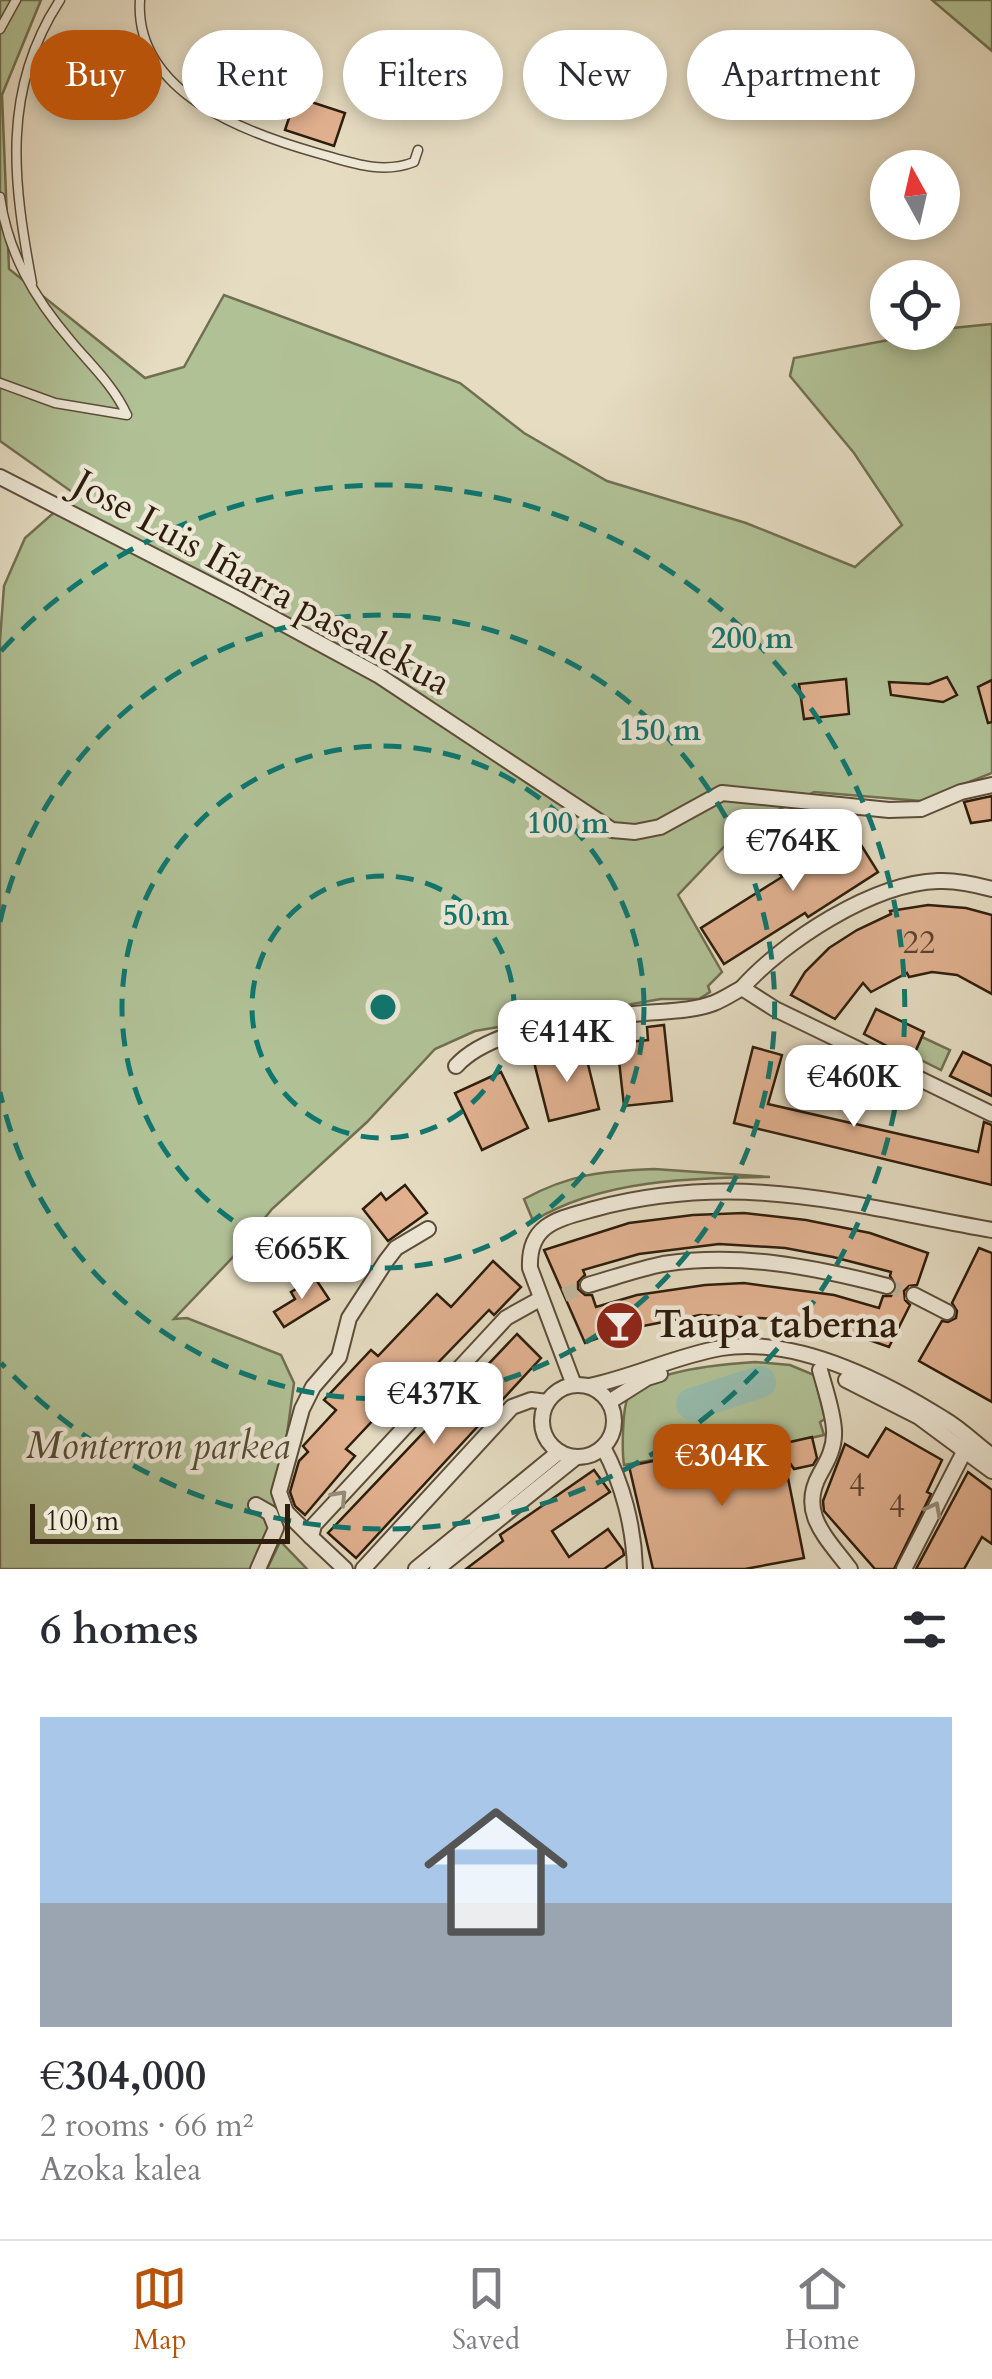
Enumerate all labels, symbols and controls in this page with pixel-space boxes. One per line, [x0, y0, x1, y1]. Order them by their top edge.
chip: Buy [30, 30, 162, 120]
chip: Rent [182, 30, 323, 120]
chip: Filters [343, 30, 503, 120]
chip: New [523, 30, 667, 120]
chip: Apartment [687, 30, 915, 120]
north arrow [870, 150, 960, 240]
map controls [870, 150, 960, 350]
button: locate [870, 260, 960, 350]
street label: Jose Luis Iñarra pasealekua [60, 455, 460, 709]
text: 200 m [711, 618, 793, 659]
text: 150 m [619, 710, 701, 751]
text: 100 m [527, 803, 609, 844]
pin: €764K [723, 809, 863, 894]
text: €764K [746, 819, 840, 863]
text: 50 m [443, 895, 510, 936]
house number: 22 [903, 921, 935, 965]
centre of rings [365, 989, 401, 1025]
pin: €414K [497, 1000, 637, 1085]
text: €414K [520, 1010, 614, 1054]
pin: €460K [784, 1045, 924, 1130]
text: €460K [807, 1055, 901, 1099]
pin: €665K [232, 1217, 372, 1302]
text: €665K [255, 1227, 349, 1271]
bar icon: Taupa taberna [593, 1299, 645, 1351]
place label: Taupa taberna [654, 1299, 898, 1351]
pin: €437K [364, 1362, 504, 1447]
text: €437K [387, 1372, 481, 1416]
park label: Monterron parkea [26, 1420, 290, 1472]
pin: €304K [652, 1424, 792, 1509]
text: €304K [675, 1434, 769, 1478]
house number: 4 [849, 1464, 865, 1508]
house number: 4 [889, 1485, 905, 1529]
one-way arrow [328, 1490, 346, 1509]
scale bar [30, 1499, 290, 1544]
text: 100 m [45, 1502, 119, 1540]
one-way arrow [921, 1502, 941, 1520]
text: 6 homes [40, 1601, 198, 1658]
icon: filters [897, 1602, 952, 1657]
icon: home [406, 1782, 586, 1962]
text: €304,000 [40, 2047, 206, 2104]
text: 2 rooms · 66 m² [40, 2104, 253, 2148]
text: Azoka kalea [40, 2148, 201, 2192]
tab: Map [132, 2261, 187, 2359]
tab: Saved [452, 2261, 520, 2359]
tab: Home [785, 2261, 860, 2359]

